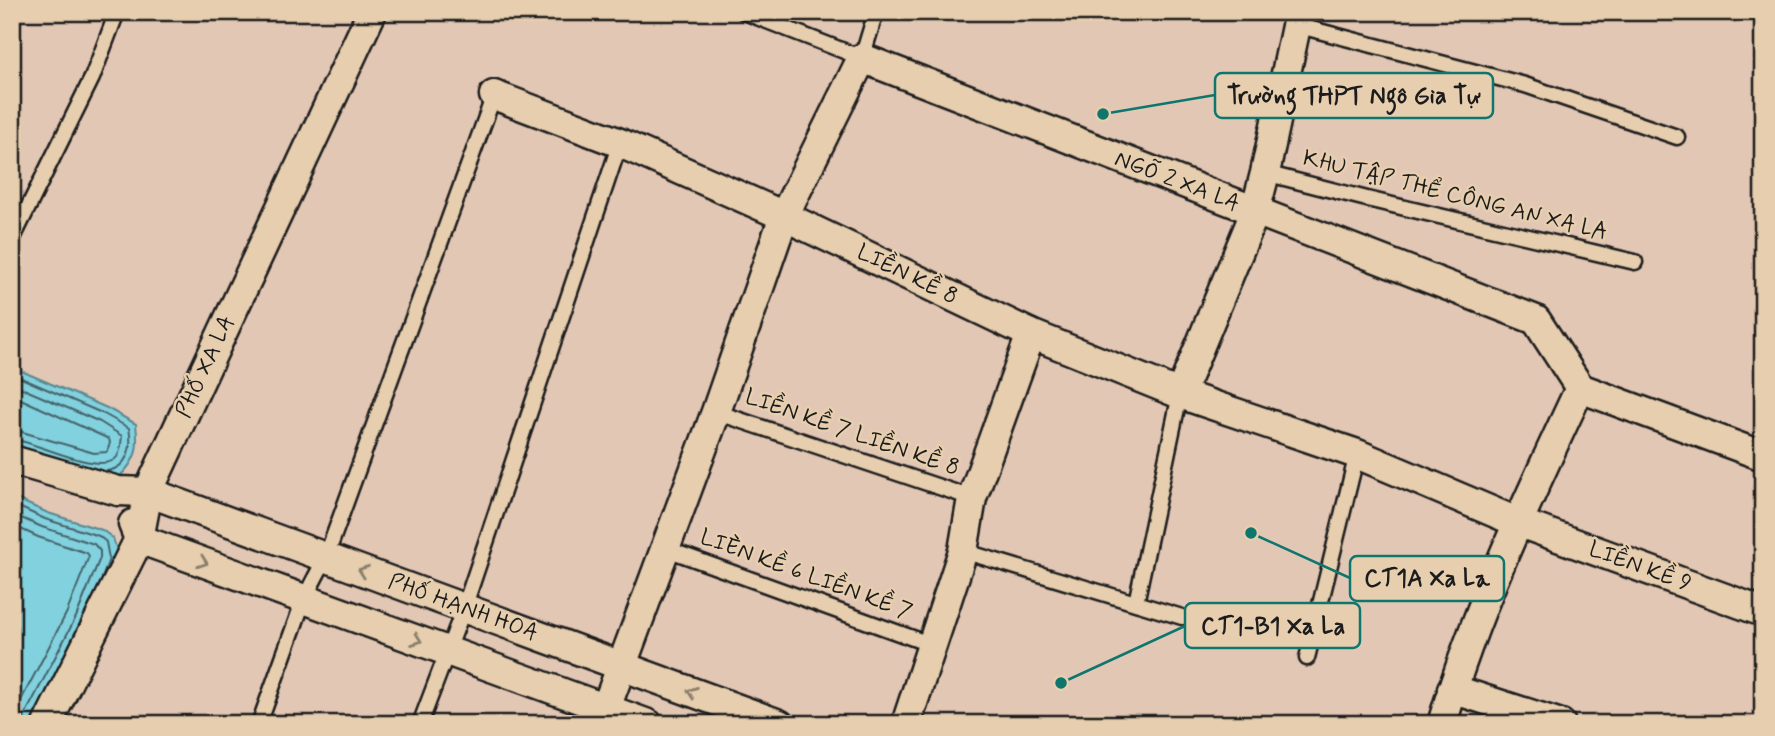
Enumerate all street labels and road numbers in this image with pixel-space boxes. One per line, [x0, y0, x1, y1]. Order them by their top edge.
street label: NGÕ 2 XA LA [1110, 144, 1244, 220]
street label: KHU TẬP THỂ CÔNG AN XA LA [1300, 144, 1610, 248]
street label: LIỀN KỀ 8 [851, 238, 963, 312]
street label: PHỐ XA LA [169, 311, 243, 423]
street label: LIỀN KỀ 7 LIỀN KỀ 8 [741, 382, 963, 484]
street label: LIÈN KỀ 6 LIỀN KỀ 7 [696, 523, 916, 627]
street label: LIỀN KỀ 9 [1584, 535, 1696, 599]
street label: PHỐ HẠNH HOA [384, 567, 542, 649]

